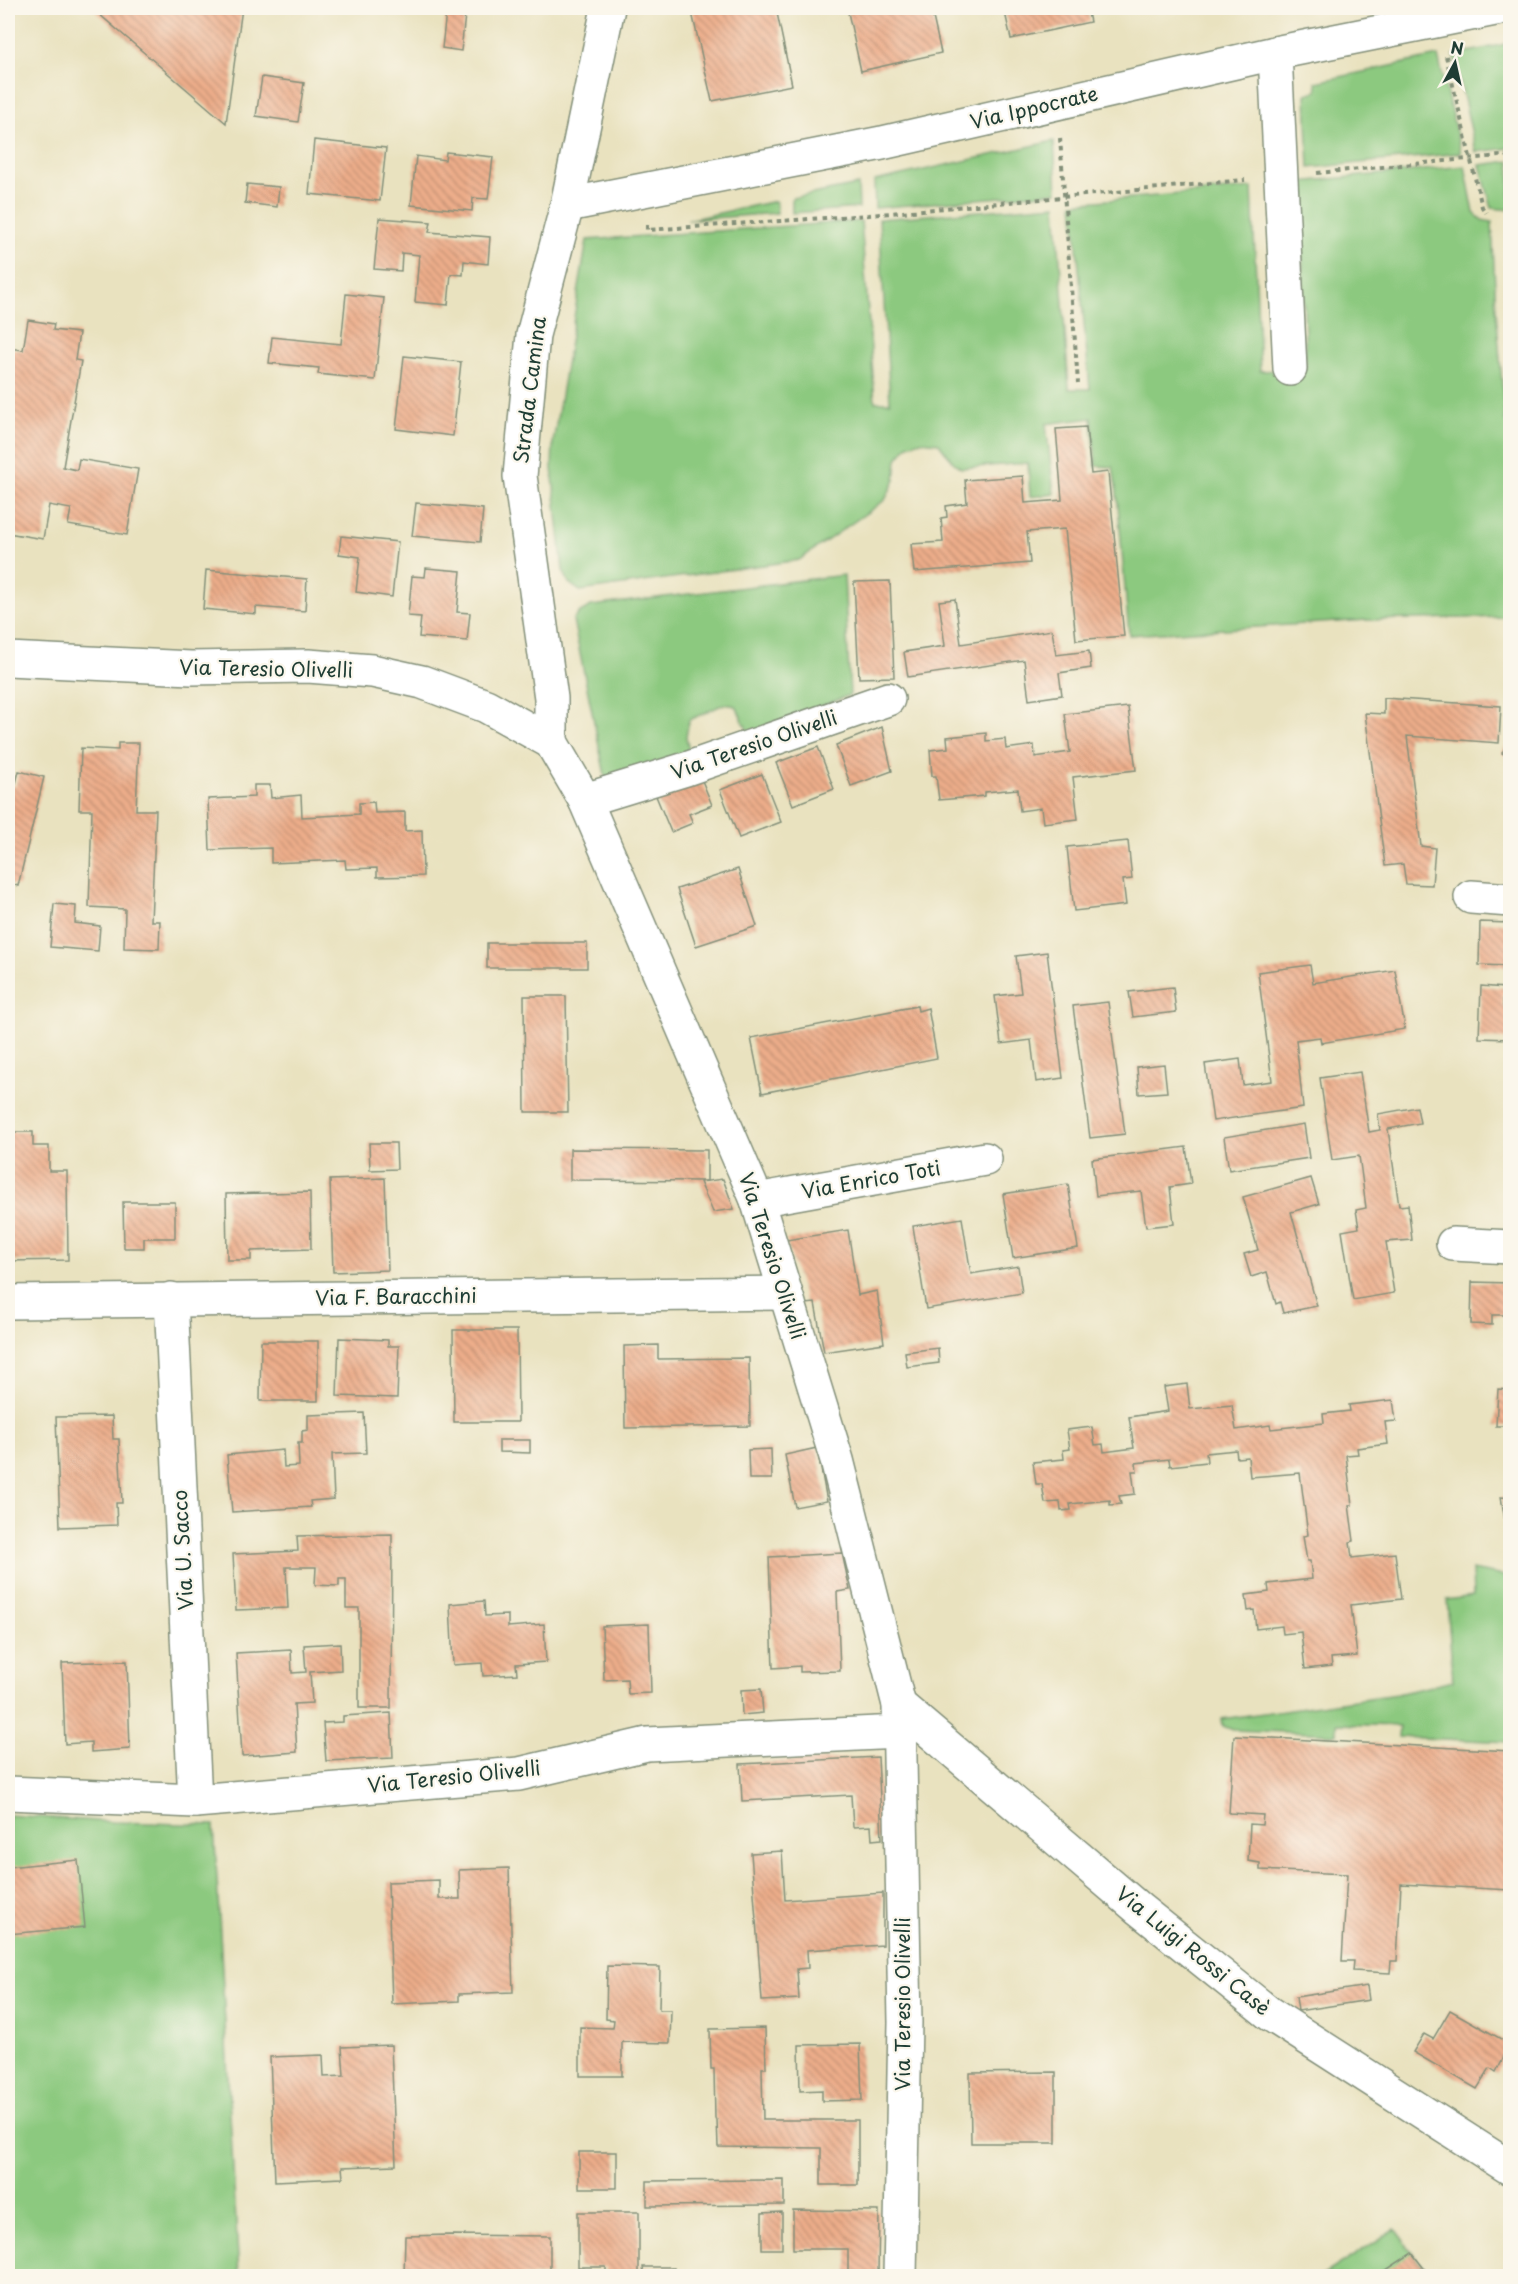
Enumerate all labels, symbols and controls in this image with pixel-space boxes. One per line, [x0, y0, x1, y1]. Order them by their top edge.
north arrow [1425, 33, 1485, 93]
text: N [1449, 34, 1465, 60]
street label: Via Ippocrate [967, 78, 1101, 136]
street label: Strada Camina [505, 314, 553, 465]
street label: Via Teresio Olivelli [179, 651, 353, 685]
street label: Via Teresio Olivelli [667, 702, 841, 787]
street label: Via Enrico Toti [799, 1152, 943, 1206]
street label: Via Teresio Olivelli [732, 1168, 814, 1343]
street label: Via F. Baracchini [315, 1280, 477, 1312]
street label: Via U. Sacco [164, 1489, 200, 1611]
street label: Via Teresio Olivelli [366, 1752, 542, 1800]
street label: Via Luigi Rossi Casè [1110, 1878, 1277, 2022]
street label: Via Teresio Olivelli [887, 1917, 917, 2091]

